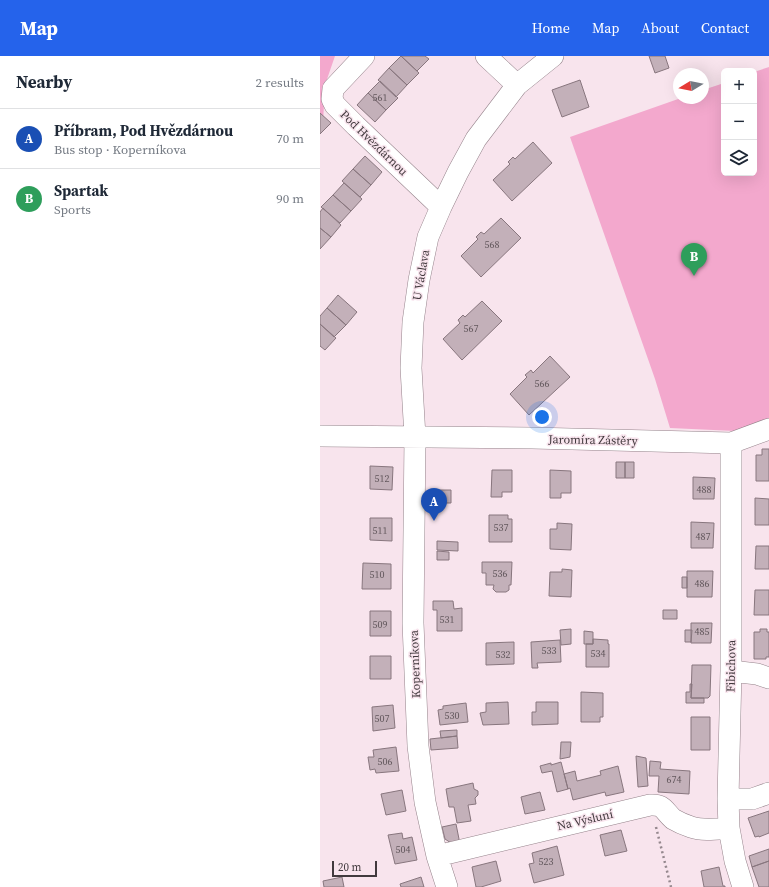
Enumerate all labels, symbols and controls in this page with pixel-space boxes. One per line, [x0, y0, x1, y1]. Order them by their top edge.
text: Map [20, 15, 58, 41]
text: Home [532, 18, 570, 38]
text: Map [592, 18, 619, 38]
text: About [641, 18, 679, 38]
text: Contact [701, 18, 749, 38]
north arrow [673, 68, 709, 104]
map controls [721, 68, 757, 176]
button: + [721, 68, 757, 104]
text: Nearby [16, 70, 72, 94]
text: 2 results [256, 74, 304, 91]
house number: 561 [373, 91, 388, 104]
button: − [721, 104, 757, 140]
street label: Pod Hvězdárnou [337, 107, 411, 179]
text: Příbram, Pod Hvězdárnou [54, 120, 233, 141]
text: A [25, 130, 33, 147]
text: 70 m [276, 130, 304, 147]
button: layers [721, 140, 757, 176]
text: Bus stop · Koperníkova [54, 141, 186, 158]
text: Spartak [54, 180, 108, 201]
text: B [25, 190, 33, 207]
text: 90 m [276, 190, 304, 207]
text: Sports [54, 201, 91, 218]
house number: 568 [485, 238, 500, 251]
pin: B [681, 243, 707, 276]
street label: U Václava [409, 247, 433, 302]
house number: 567 [464, 322, 479, 335]
house number: 566 [535, 377, 550, 390]
your location [532, 407, 552, 427]
street label: Jaromíra Zástěry [547, 431, 639, 449]
house number: 512 [375, 472, 390, 485]
house number: 488 [697, 483, 712, 496]
pin: A [421, 488, 447, 521]
house number: 537 [494, 521, 509, 534]
house number: 511 [373, 524, 388, 537]
house number: 487 [696, 530, 711, 543]
house number: 536 [493, 567, 508, 580]
house number: 510 [370, 568, 385, 581]
house number: 486 [695, 577, 710, 590]
house number: 531 [440, 613, 455, 626]
house number: 509 [373, 618, 388, 631]
house number: 485 [695, 625, 710, 638]
street label: Koperníkova [406, 629, 424, 698]
street label: Fibichova [723, 639, 739, 692]
house number: 533 [542, 644, 557, 657]
house number: 534 [591, 647, 606, 660]
house number: 532 [496, 648, 511, 661]
house number: 530 [445, 709, 460, 722]
house number: 507 [375, 712, 390, 725]
house number: 506 [378, 755, 393, 768]
house number: 674 [667, 773, 682, 786]
street label: Na Výsluní [555, 806, 615, 834]
house number: 504 [396, 843, 411, 856]
house number: 523 [539, 855, 554, 868]
scale bar [332, 859, 377, 878]
text: 20 m [338, 860, 361, 875]

